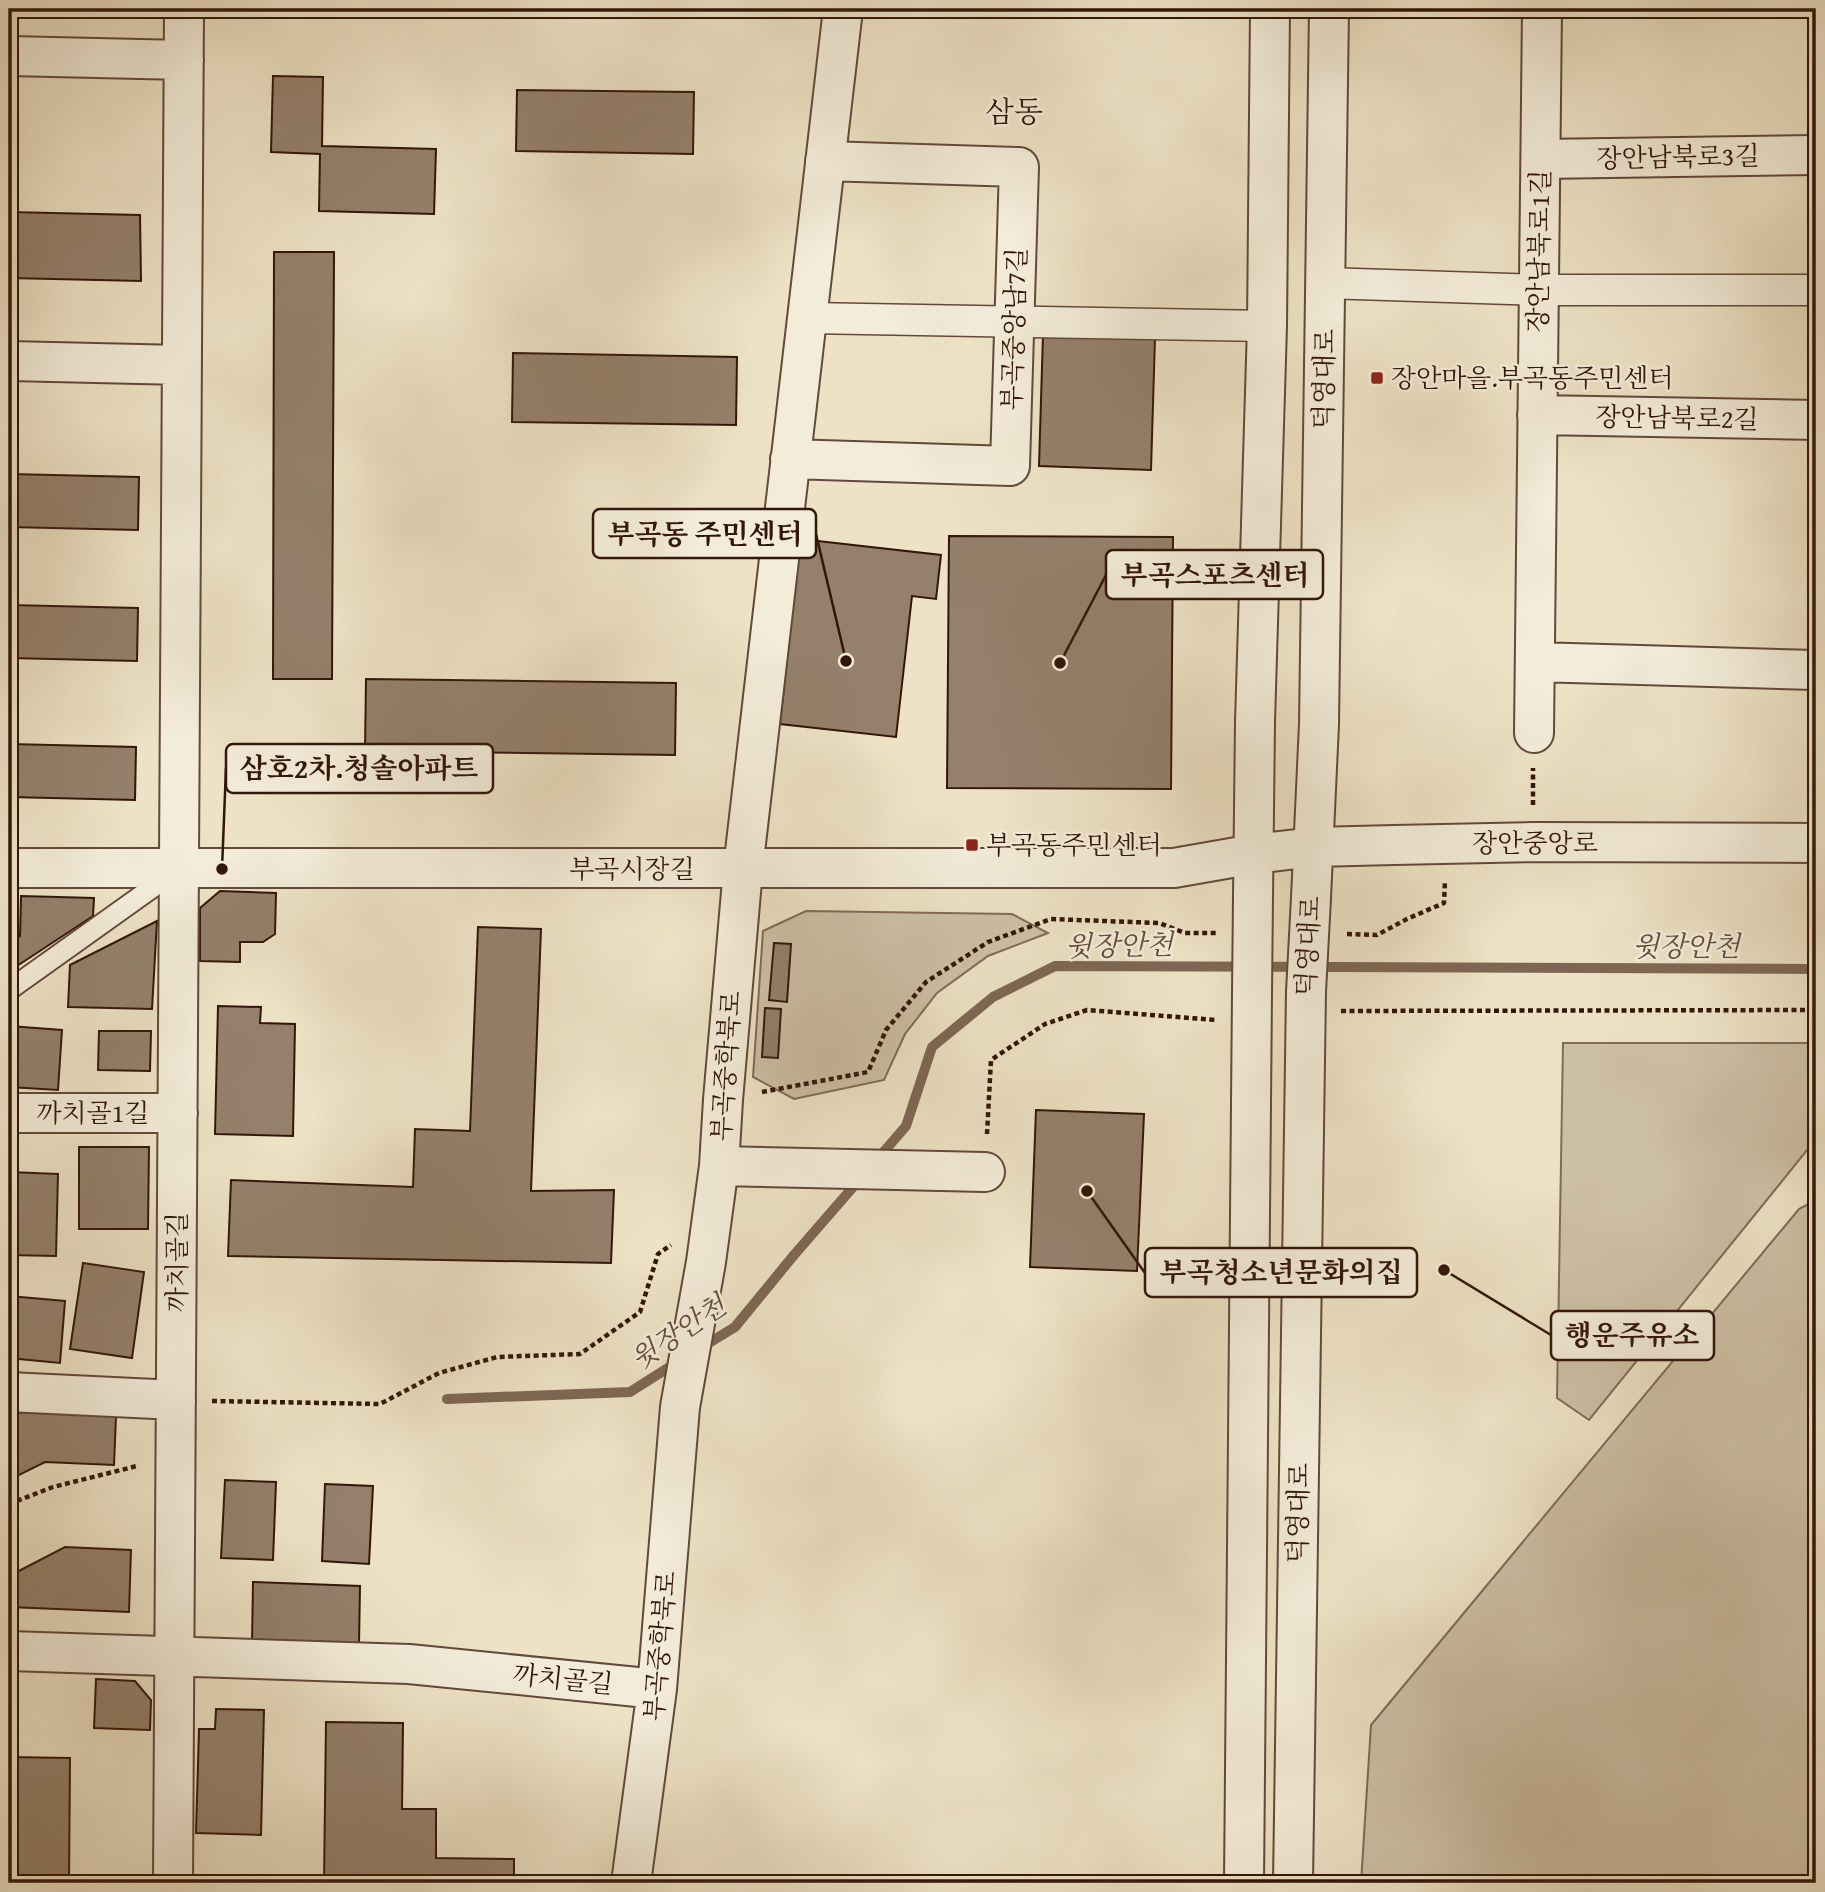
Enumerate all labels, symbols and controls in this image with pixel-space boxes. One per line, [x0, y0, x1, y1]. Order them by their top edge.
district label: 삼동 [985, 89, 1043, 133]
street label: 장안남북로3길 [1596, 136, 1760, 177]
street label: 장안남북로1길 [1518, 169, 1559, 333]
street label: 부곡중앙남7길 [991, 247, 1036, 411]
street label: 덕영대로 [1303, 328, 1344, 430]
place label: 장안마을.부곡동주민센터 [1391, 358, 1674, 397]
marker: 장안마을.부곡동주민센터 [1369, 370, 1385, 386]
street label: 장안남북로2길 [1595, 397, 1759, 438]
callout: 부곡동 주민센터 [593, 509, 816, 558]
text: 부곡동 주민센터 [607, 513, 803, 554]
callout: 부곡스포츠센터 [1106, 550, 1323, 599]
text: 부곡스포츠센터 [1120, 554, 1310, 595]
callout: 삼호2차.청솔아파트 [226, 744, 493, 793]
text: 삼호2차.청솔아파트 [240, 747, 478, 788]
street label: 장안중앙로 [1472, 823, 1598, 862]
place label: 부곡동주민센터 [986, 825, 1162, 864]
marker: 부곡동주민센터 [964, 837, 980, 853]
street label: 부곡시장길 [569, 849, 695, 888]
street label: 덕영대로 [1285, 895, 1330, 997]
water label: 윗장안천 [1065, 923, 1175, 966]
water label: 윗장안천 [1632, 925, 1742, 966]
street label: 부곡중학북로 [701, 989, 750, 1142]
street label: 까치골1길 [37, 1093, 149, 1132]
street label: 까치골길 [157, 1212, 196, 1312]
callout: 부곡청소년문화의집 [1145, 1248, 1417, 1297]
text: 부곡청소년문화의집 [1159, 1251, 1403, 1292]
water label: 윗장안천 [621, 1283, 736, 1379]
callout: 행운주유소 [1551, 1311, 1714, 1360]
text: 행운주유소 [1564, 1314, 1700, 1355]
street label: 덕영대로 [1277, 1462, 1318, 1564]
street label: 부곡중학북로 [634, 1569, 685, 1723]
street label: 까치골길 [511, 1654, 615, 1703]

